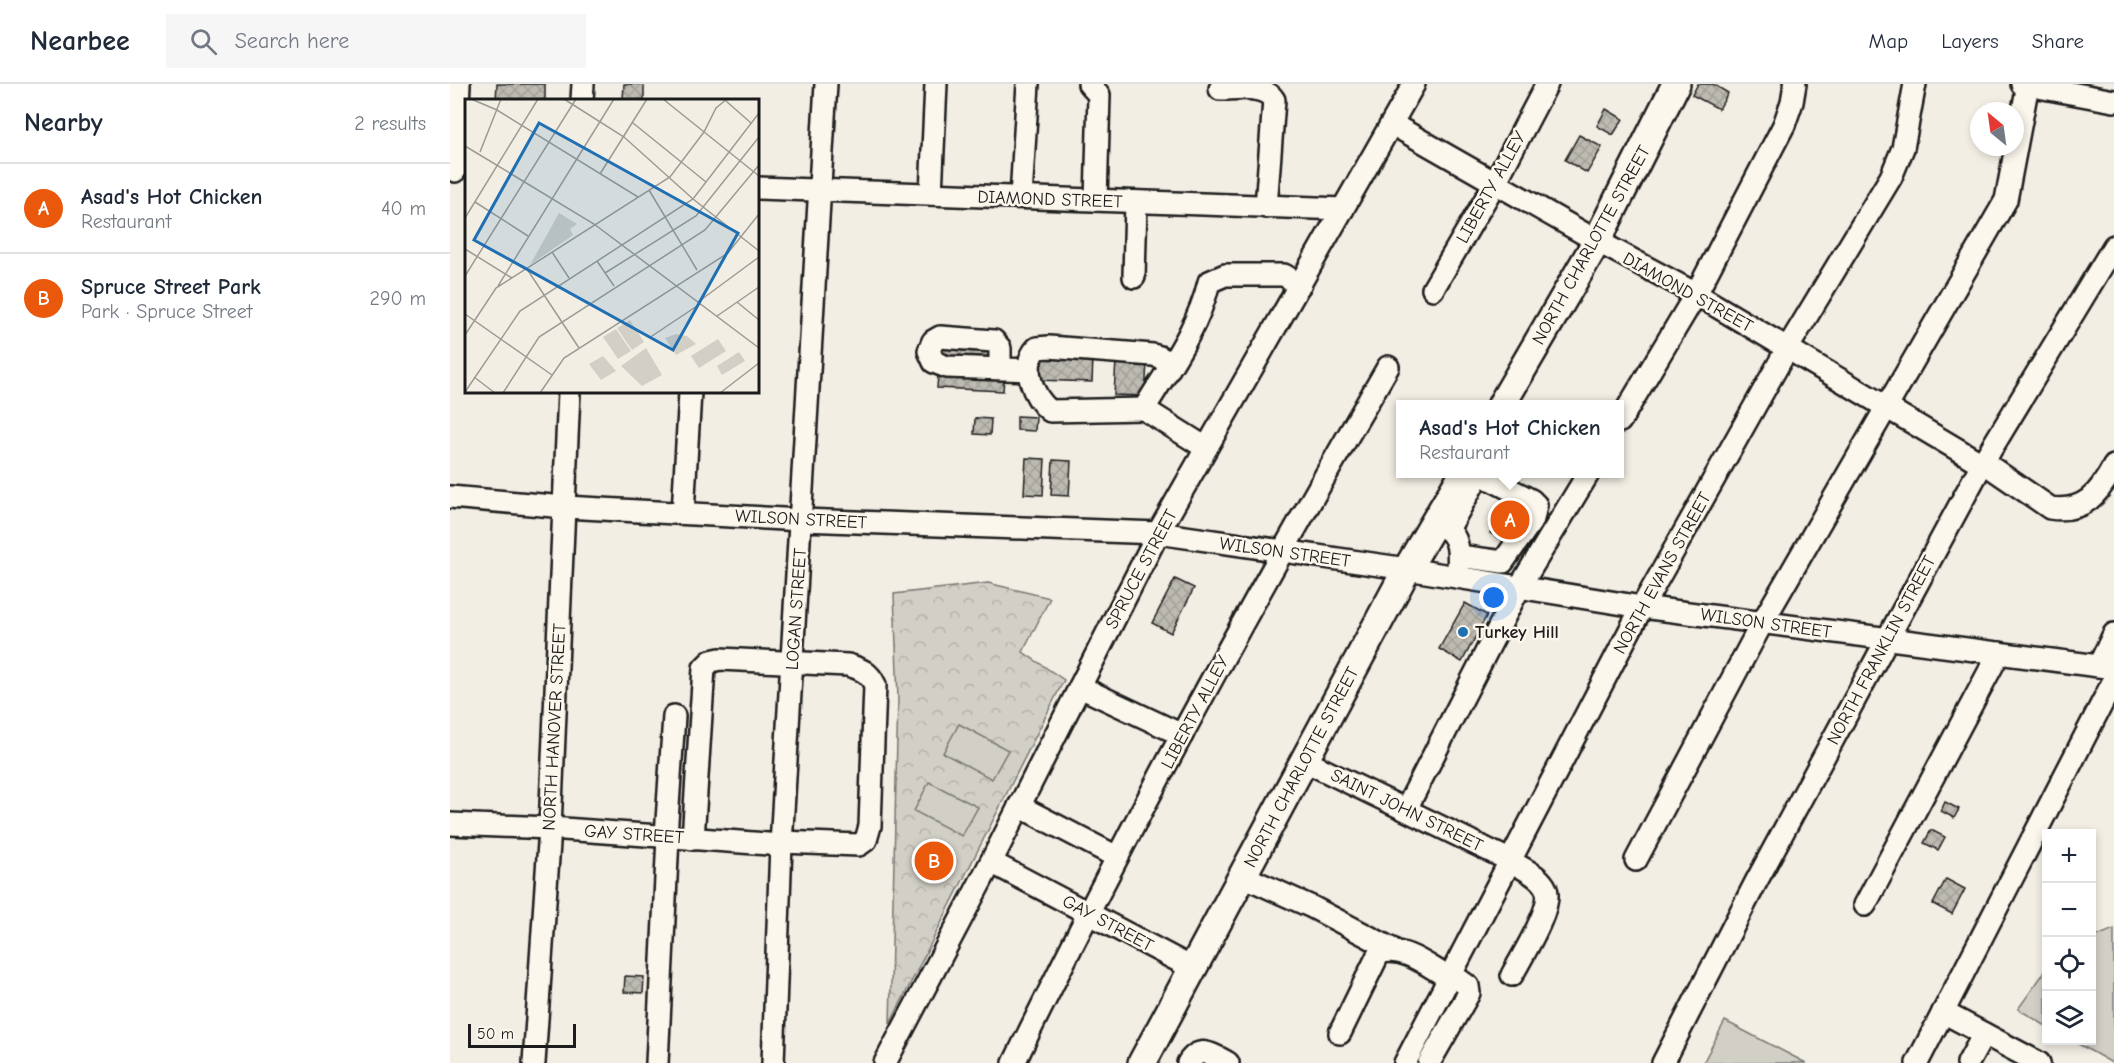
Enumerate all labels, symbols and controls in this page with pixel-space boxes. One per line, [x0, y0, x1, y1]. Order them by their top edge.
search box [166, 14, 586, 68]
text: Nearbee [30, 25, 130, 57]
icon: search [187, 25, 220, 58]
text: Search here [235, 28, 349, 54]
text: Map [1869, 29, 1908, 53]
text: Layers [1941, 29, 1999, 53]
text: Share [2032, 29, 2084, 53]
inset map [465, 99, 759, 393]
north arrow [1970, 102, 2024, 156]
text: Nearby [24, 108, 103, 138]
text: 2 results [354, 112, 426, 135]
street label: LIBERTY ALLEY [1452, 127, 1531, 247]
street label: NORTH CHARLOTTE STREET [1528, 142, 1655, 348]
text: Asad's Hot Chicken [81, 184, 263, 210]
street label: DIAMOND STREET [977, 186, 1124, 213]
text: A [38, 197, 49, 220]
text: 40 m [381, 197, 426, 220]
text: Restaurant [81, 210, 171, 233]
street label: DIAMOND STREET [1619, 248, 1757, 337]
text: Spruce Street Park [81, 274, 261, 300]
text: B [37, 287, 50, 310]
text: 290 m [370, 287, 426, 310]
text: Park · Spruce Street [81, 300, 252, 323]
popup [1396, 400, 1624, 478]
text: Asad's Hot Chicken [1419, 415, 1601, 441]
text: Restaurant [1419, 441, 1510, 464]
street label: NORTH EVANS STREET [1609, 488, 1716, 658]
pin: A [1490, 498, 1530, 542]
street label: SPRUCE STREET [1101, 505, 1182, 633]
street label: WILSON STREET [734, 506, 868, 533]
street label: WILSON STREET [1218, 533, 1352, 572]
street label: LOGAN STREET [782, 547, 811, 671]
street label: NORTH FRANKLIN STREET [1823, 552, 1941, 748]
your location [1479, 583, 1508, 612]
street label: WILSON STREET [1699, 604, 1833, 643]
street label: NORTH HANOVER STREET [539, 622, 570, 831]
place label: Turkey Hill [1475, 622, 1559, 643]
marker: Turkey Hill [1456, 625, 1470, 639]
street label: LIBERTY ALLEY [1157, 652, 1234, 772]
street label: NORTH CHARLOTTE STREET [1240, 663, 1364, 871]
street label: SAINT JOHN STREET [1327, 765, 1487, 857]
street label: GAY STREET [583, 821, 685, 849]
map controls [2042, 829, 2096, 1045]
button: + [2042, 829, 2096, 883]
pin: B [914, 838, 954, 884]
button: − [2042, 883, 2096, 937]
street label: GAY STREET [1059, 891, 1157, 956]
button: locate [2042, 937, 2096, 991]
button: layers [2042, 991, 2096, 1045]
scale bar [468, 1021, 576, 1048]
text: 50 m [477, 1025, 514, 1043]

